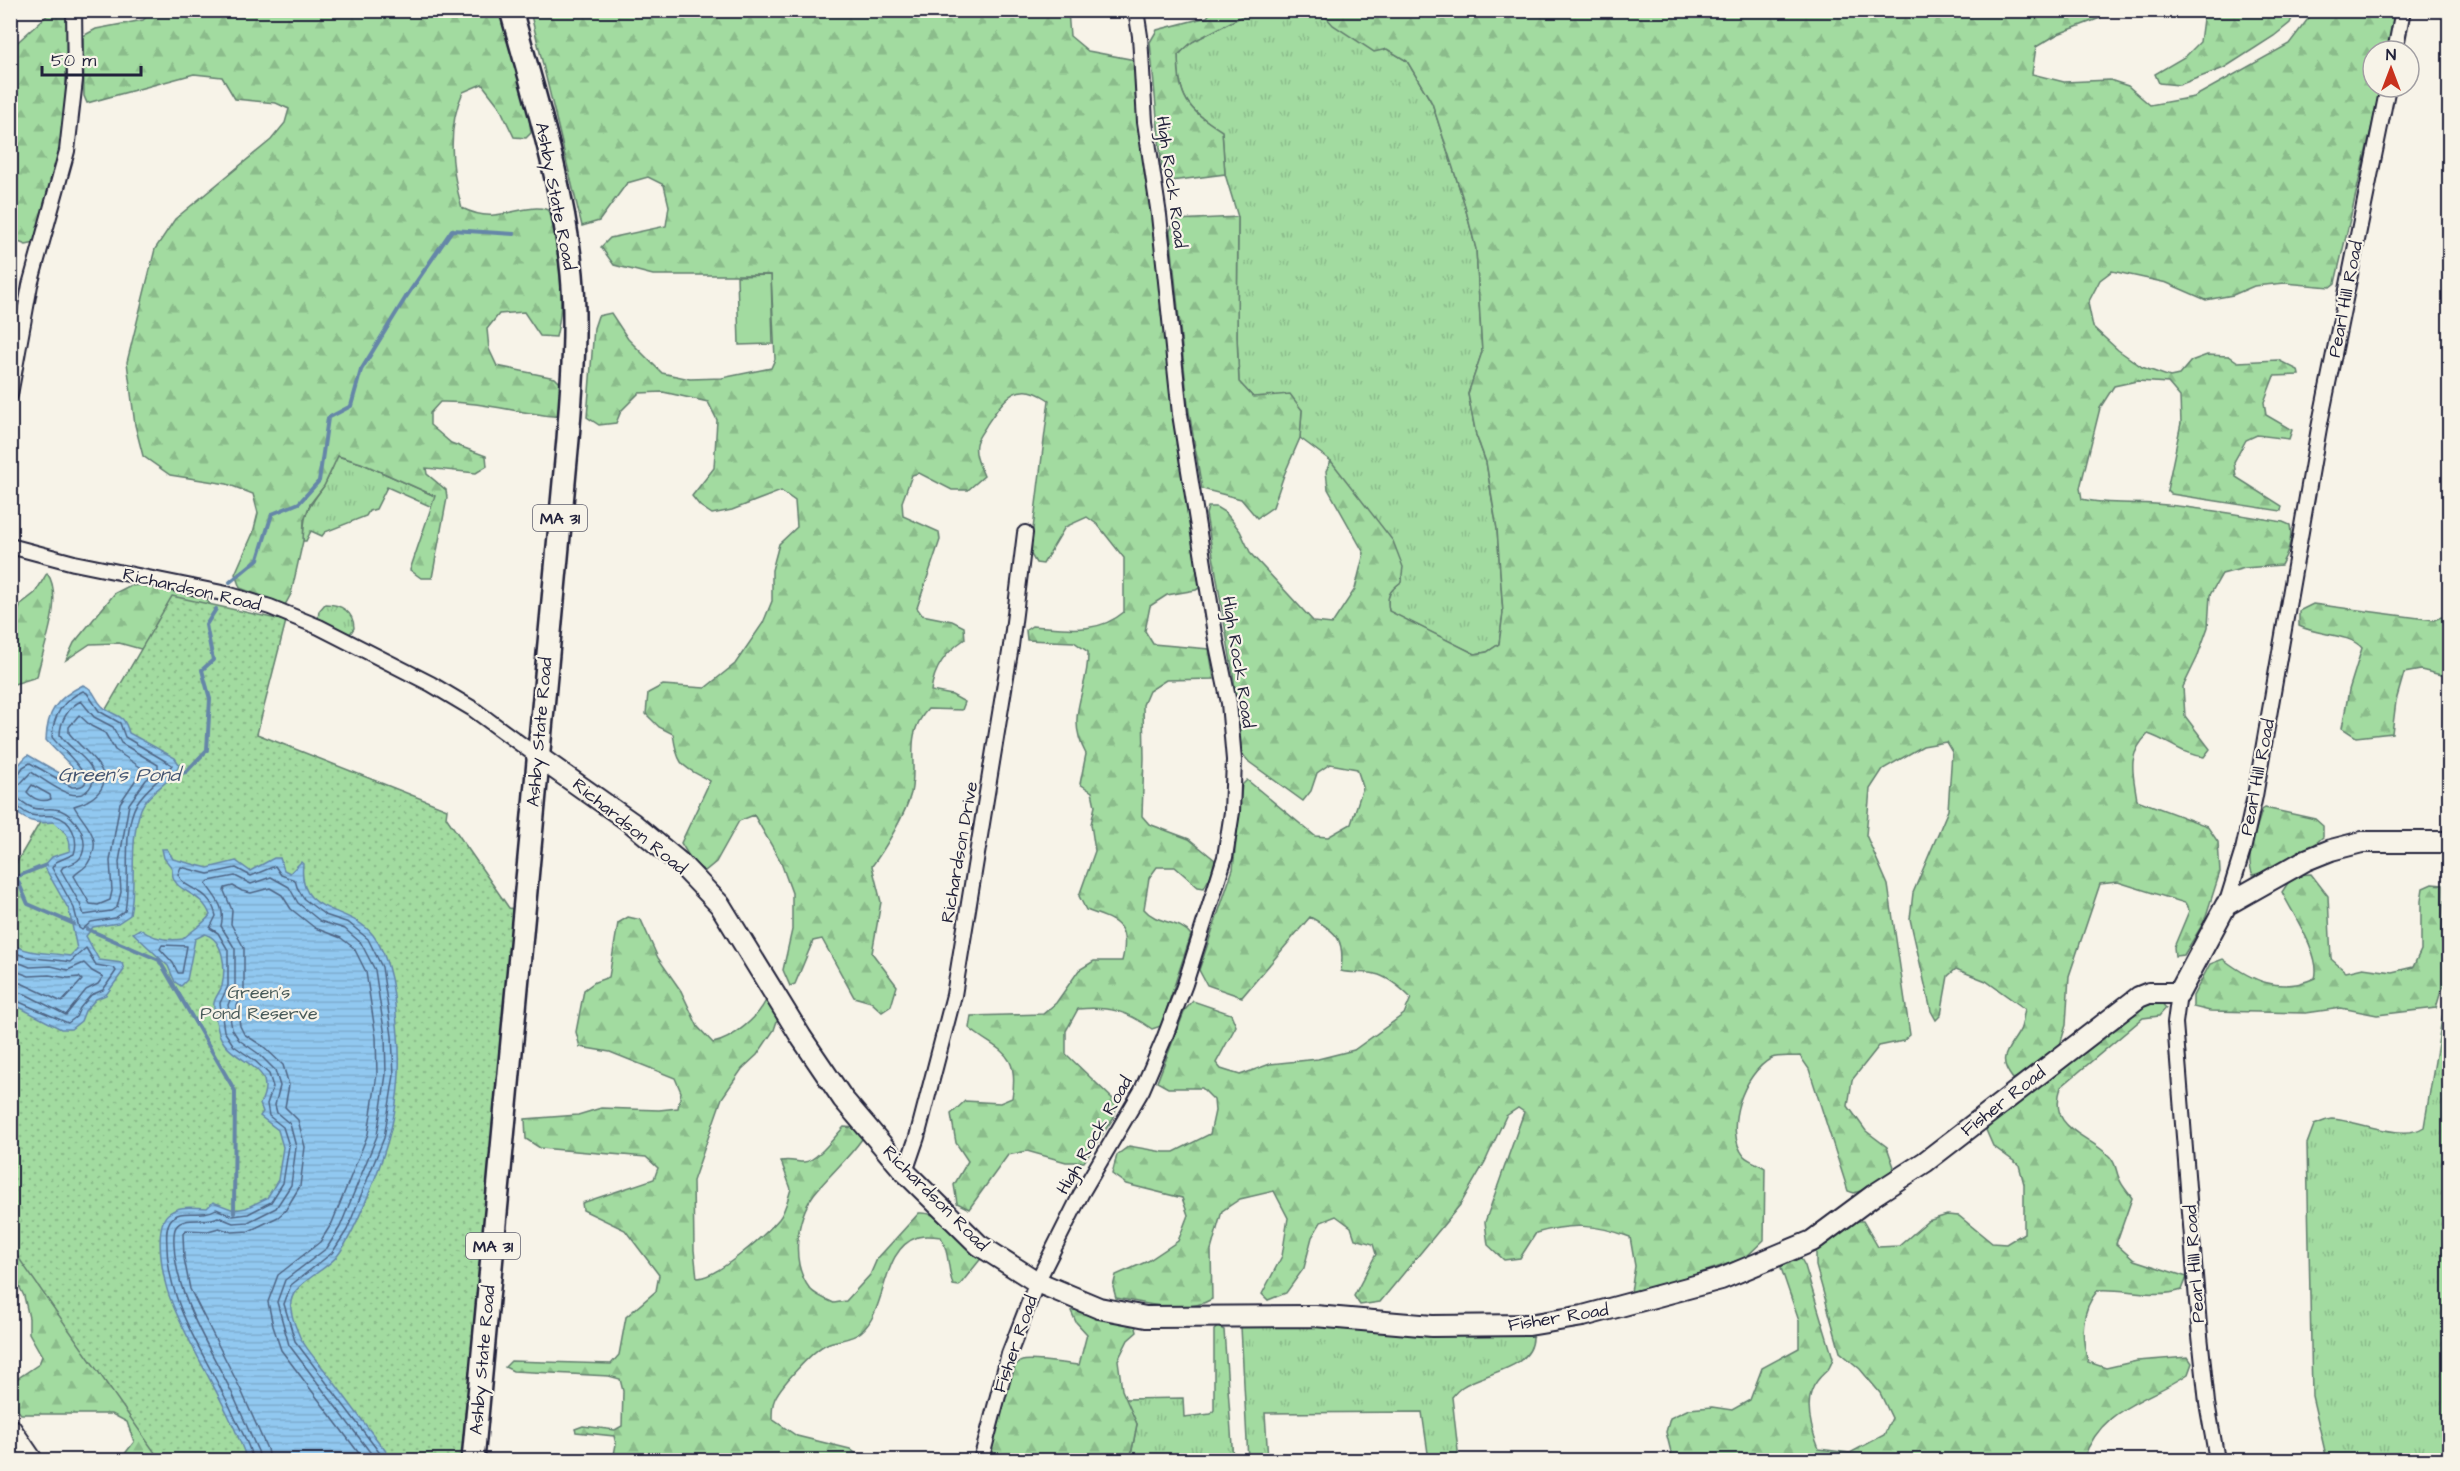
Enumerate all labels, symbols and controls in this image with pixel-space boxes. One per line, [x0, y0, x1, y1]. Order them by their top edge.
scale bar [42, 39, 141, 77]
north arrow [2361, 39, 2421, 99]
text: N [2386, 44, 2396, 66]
text: 50 m [51, 48, 96, 73]
street label: High Rock Road [1149, 114, 1193, 250]
street label: Ashby State Road [528, 120, 582, 272]
street label: Pearl Hill Road [2322, 239, 2369, 359]
road number: MA 31 [533, 505, 587, 531]
street label: Richardson Road [120, 561, 263, 618]
street label: High Rock Road [1215, 594, 1261, 730]
street label: Ashby State Road [520, 656, 559, 808]
street label: Pearl Hill Road [2234, 717, 2281, 837]
water label: Green's Pond [58, 761, 184, 789]
street label: Richardson Road [567, 772, 692, 880]
street label: Richardson Drive [935, 779, 984, 925]
park label: Green's Pond Reserve [200, 980, 318, 1026]
street label: Fisher Road [1956, 1060, 2051, 1142]
street label: High Rock Road [1050, 1071, 1139, 1200]
street label: Richardson Road [877, 1140, 994, 1257]
street label: Pearl Hill Road [2178, 1204, 2211, 1324]
road number: MA 31 [466, 1233, 520, 1259]
street label: Ashby State Road [463, 1284, 502, 1436]
street label: Fisher Road [987, 1292, 1044, 1396]
street label: Fisher Road [1506, 1297, 1610, 1338]

